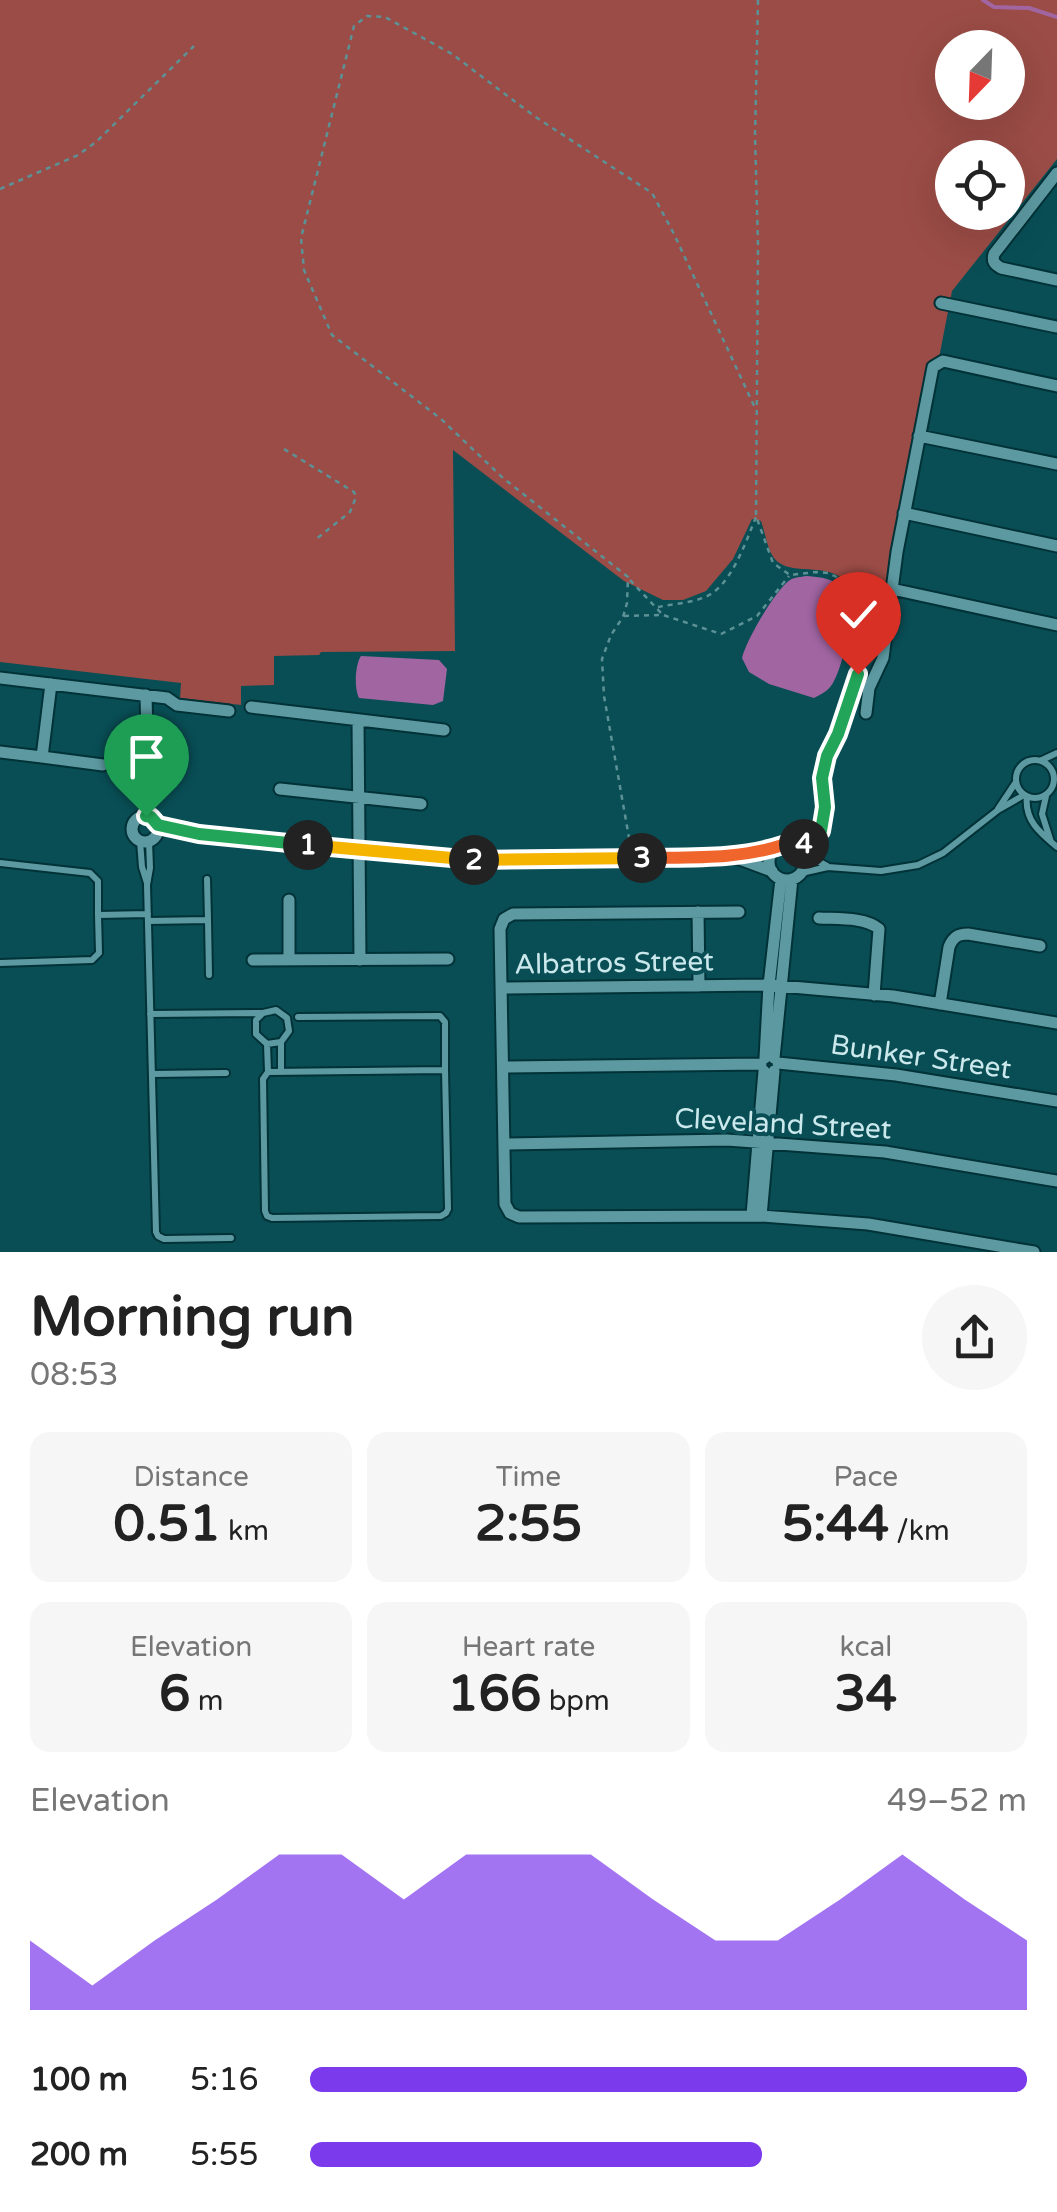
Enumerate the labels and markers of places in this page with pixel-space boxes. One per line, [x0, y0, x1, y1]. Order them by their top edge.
pin [816, 572, 901, 675]
pin [104, 714, 189, 817]
pin: 4 [779, 819, 829, 869]
pin: 1 [283, 820, 333, 870]
pin: 3 [617, 833, 667, 883]
pin: 2 [449, 835, 499, 885]

